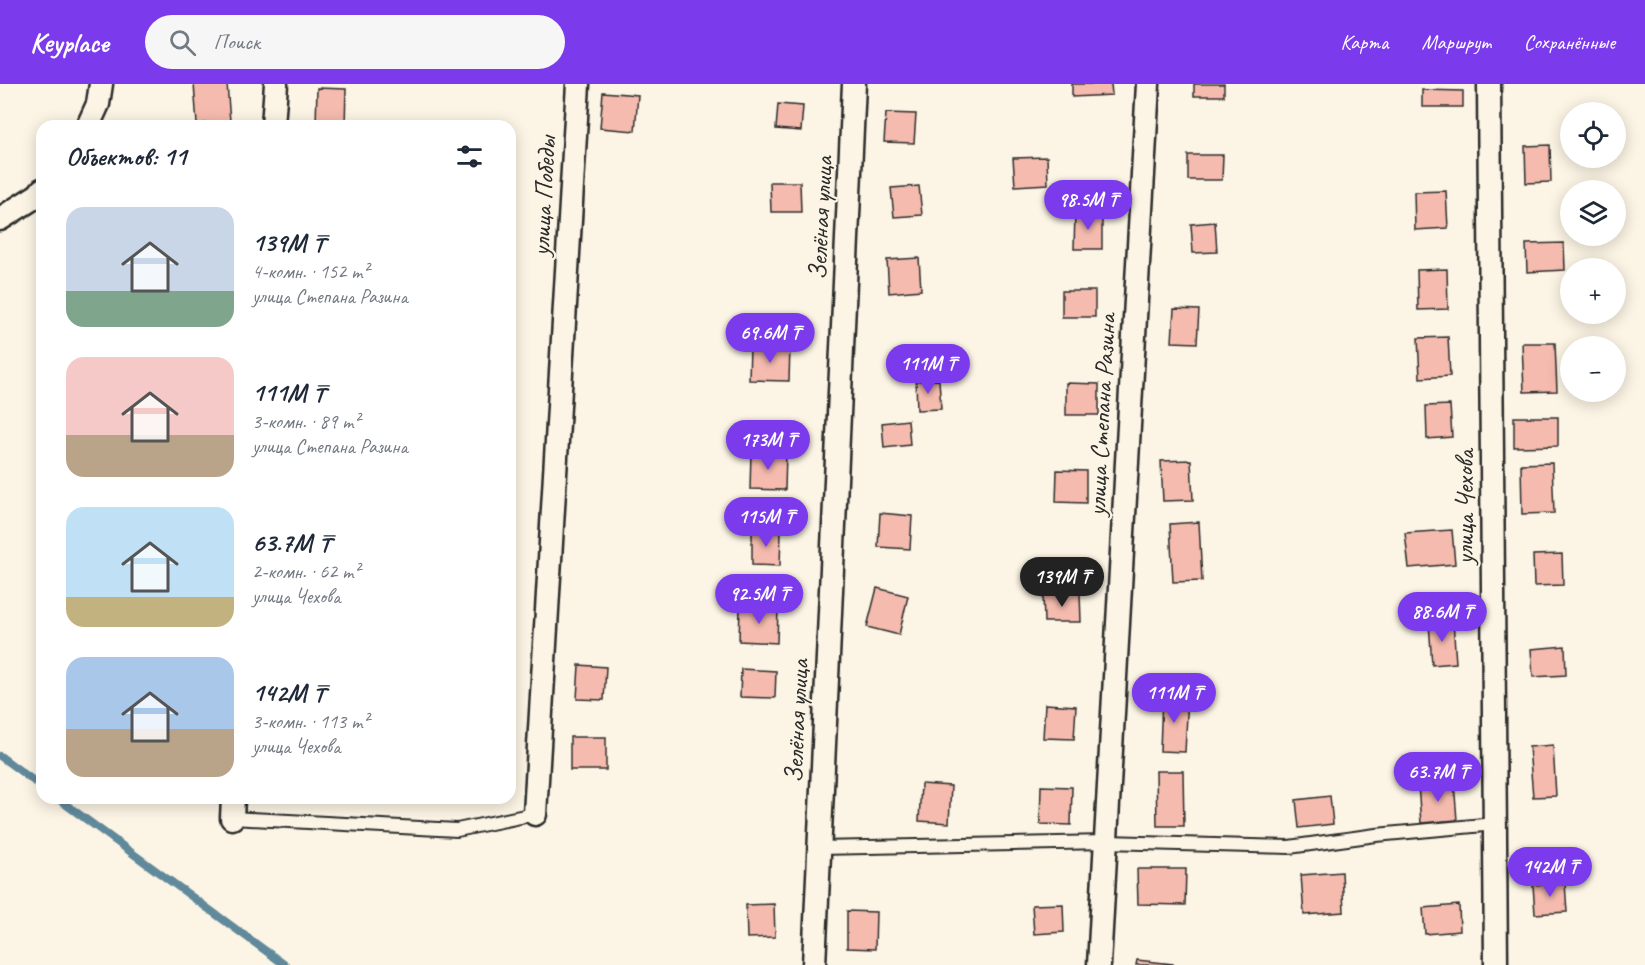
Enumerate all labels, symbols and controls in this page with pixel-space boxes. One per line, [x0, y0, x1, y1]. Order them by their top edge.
search box [145, 15, 565, 69]
text: Keyplace [30, 25, 109, 60]
icon: search [166, 26, 199, 59]
text: Поиск [214, 28, 260, 56]
text: Карта [1340, 29, 1389, 55]
text: Маршрут [1422, 29, 1491, 55]
text: Сохранённые [1524, 29, 1615, 55]
map controls [1560, 102, 1626, 402]
button: locate [1560, 102, 1626, 168]
street label: улица Победы [524, 133, 563, 259]
text: Объектов: 11 [66, 140, 186, 173]
icon: filters [453, 140, 486, 173]
street label: Зелёная улица [801, 154, 840, 281]
pin: 98.5M ₸ [1033, 180, 1143, 231]
button: layers [1560, 180, 1626, 246]
text: 98.5M ₸ [1058, 187, 1118, 212]
text: 139M ₸ [252, 226, 325, 259]
icon: home [114, 231, 186, 303]
button: + [1560, 258, 1626, 324]
text: 4-комн. · 152 m² [252, 259, 369, 284]
text: улица Степана Разина [252, 284, 408, 309]
street label: улица Степана Разина [1080, 311, 1123, 519]
pin: 69.6M ₸ [715, 313, 825, 364]
text: 69.6M ₸ [740, 320, 800, 345]
button: − [1560, 336, 1626, 402]
pin: 111M ₸ [879, 344, 977, 395]
text: 111M ₸ [900, 351, 956, 376]
text: 111M ₸ [252, 376, 325, 409]
icon: home [114, 381, 186, 453]
text: 3-комн. · 89 m² [252, 409, 360, 434]
pin: 173M ₸ [719, 420, 817, 471]
text: 173M ₸ [740, 427, 796, 452]
text: улица Степана Разина [252, 434, 408, 459]
street label: улица Чехова [1448, 447, 1481, 566]
pin: 115M ₸ [717, 497, 815, 548]
text: 115M ₸ [738, 504, 794, 529]
text: 63.7M ₸ [252, 526, 331, 559]
icon: home [114, 531, 186, 603]
pin: 139M ₸ [1013, 557, 1111, 608]
text: 2-комн. · 62 m² [252, 559, 360, 584]
text: 139M ₸ [1034, 564, 1090, 589]
pin: 92.5M ₸ [704, 574, 814, 625]
text: 92.5M ₸ [729, 581, 789, 606]
text: улица Чехова [252, 584, 340, 609]
pin: 88.6M ₸ [1387, 592, 1497, 643]
text: 88.6M ₸ [1412, 599, 1472, 624]
street label: Зелёная улица [777, 657, 816, 784]
pin: 111M ₸ [1125, 673, 1223, 724]
text: 142M ₸ [252, 676, 325, 709]
text: 111M ₸ [1146, 680, 1202, 705]
icon: home [114, 681, 186, 753]
text: 3-комн. · 113 m² [252, 709, 369, 734]
text: улица Чехова [252, 734, 340, 759]
pin: 63.7M ₸ [1383, 752, 1493, 803]
text: 63.7M ₸ [1408, 759, 1468, 784]
pin: 142M ₸ [1501, 847, 1599, 898]
text: 142M ₸ [1522, 854, 1578, 879]

